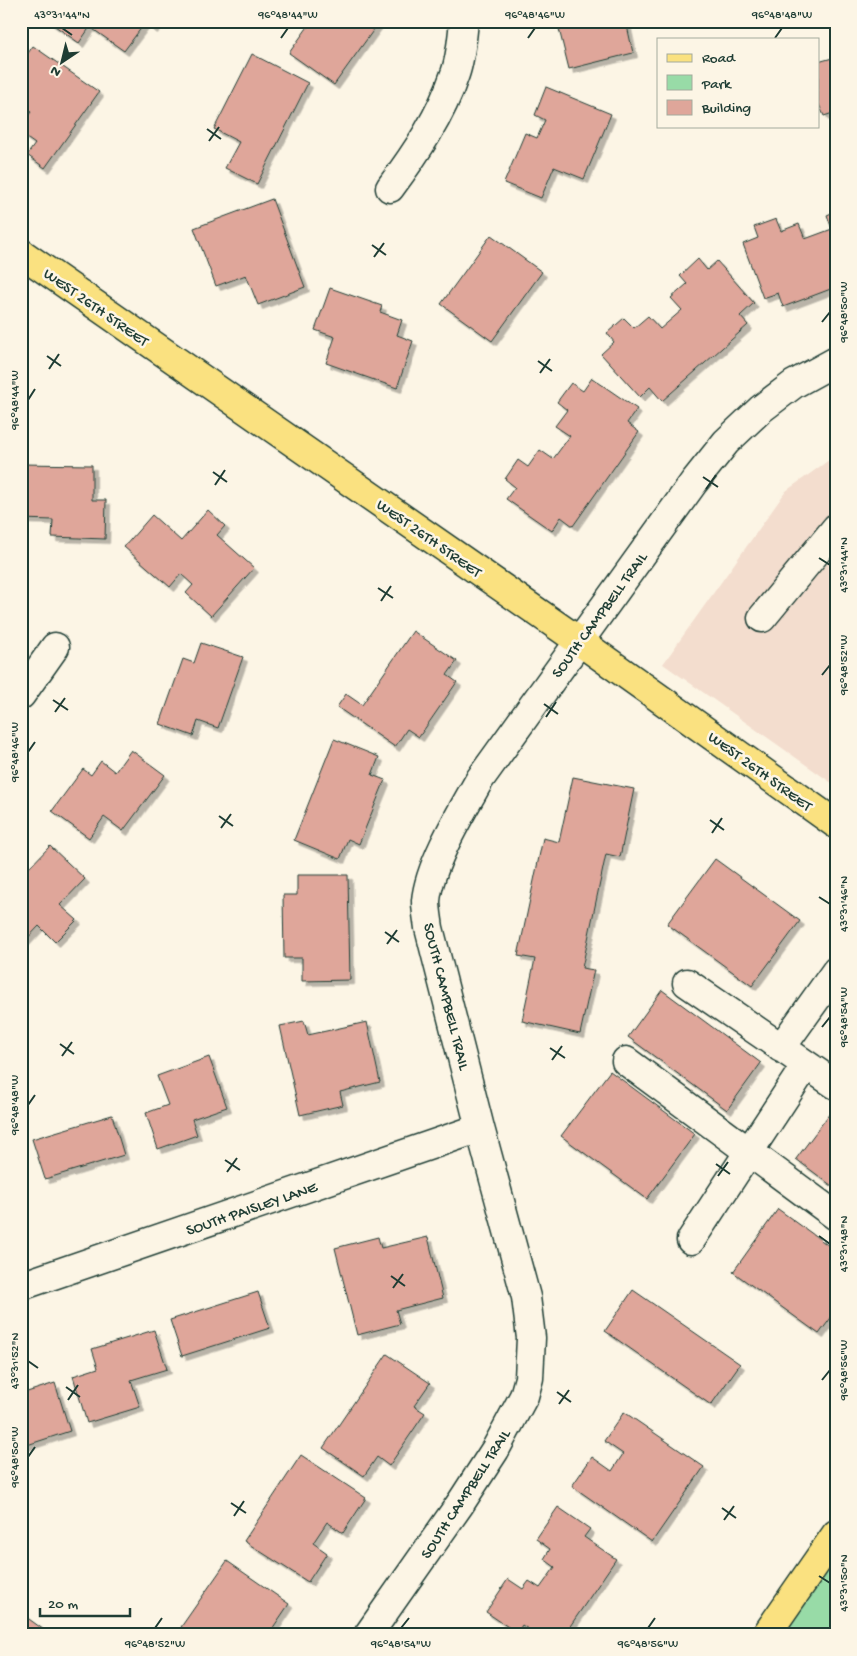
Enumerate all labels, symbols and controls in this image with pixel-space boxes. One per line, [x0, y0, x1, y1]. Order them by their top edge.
text: 43°31'44"N [34, 9, 90, 23]
text: 96°48'44"W [257, 9, 318, 23]
text: 96°48'46"W [504, 9, 565, 23]
text: 96°48'48"W [751, 9, 812, 23]
north arrow [38, 38, 88, 88]
legend [657, 38, 820, 128]
text: Road [702, 50, 736, 68]
text: N [47, 61, 65, 80]
text: Park [701, 76, 732, 94]
text: Building [701, 100, 751, 118]
street label: WEST 26TH STREET [39, 266, 152, 353]
text: 96°48'50"W [838, 281, 852, 344]
text: 96°48'44"W [9, 370, 23, 431]
street label: WEST 26TH STREET [372, 497, 485, 584]
text: 43°31'44"N [838, 537, 852, 593]
street label: SOUTH CAMPBELL TRAIL [549, 549, 653, 683]
text: 96°48'52"W [838, 635, 852, 696]
text: 96°48'46"W [9, 722, 23, 783]
street label: WEST 26TH STREET [703, 729, 815, 817]
text: 43°31'46"N [838, 876, 852, 932]
street label: SOUTH CAMPBELL TRAIL [417, 921, 472, 1073]
text: 96°48'54"W [838, 987, 852, 1048]
text: 96°48'48"W [9, 1075, 23, 1136]
street label: SOUTH PAISLEY LANE [184, 1179, 321, 1242]
text: 43°31'48"N [838, 1216, 852, 1272]
text: 43°31'52"N [9, 1333, 23, 1389]
text: 96°48'56"W [838, 1340, 852, 1401]
text: 96°48'50"W [9, 1426, 23, 1489]
street label: SOUTH CAMPBELL TRAIL [418, 1426, 517, 1563]
text: 43°31'50"N [838, 1554, 852, 1612]
scale bar [40, 1586, 130, 1618]
text: 20 m [48, 1596, 78, 1614]
text: 96°48'52"W [124, 1638, 185, 1652]
text: 96°48'54"W [370, 1638, 431, 1652]
text: 96°48'56"W [617, 1638, 678, 1652]

